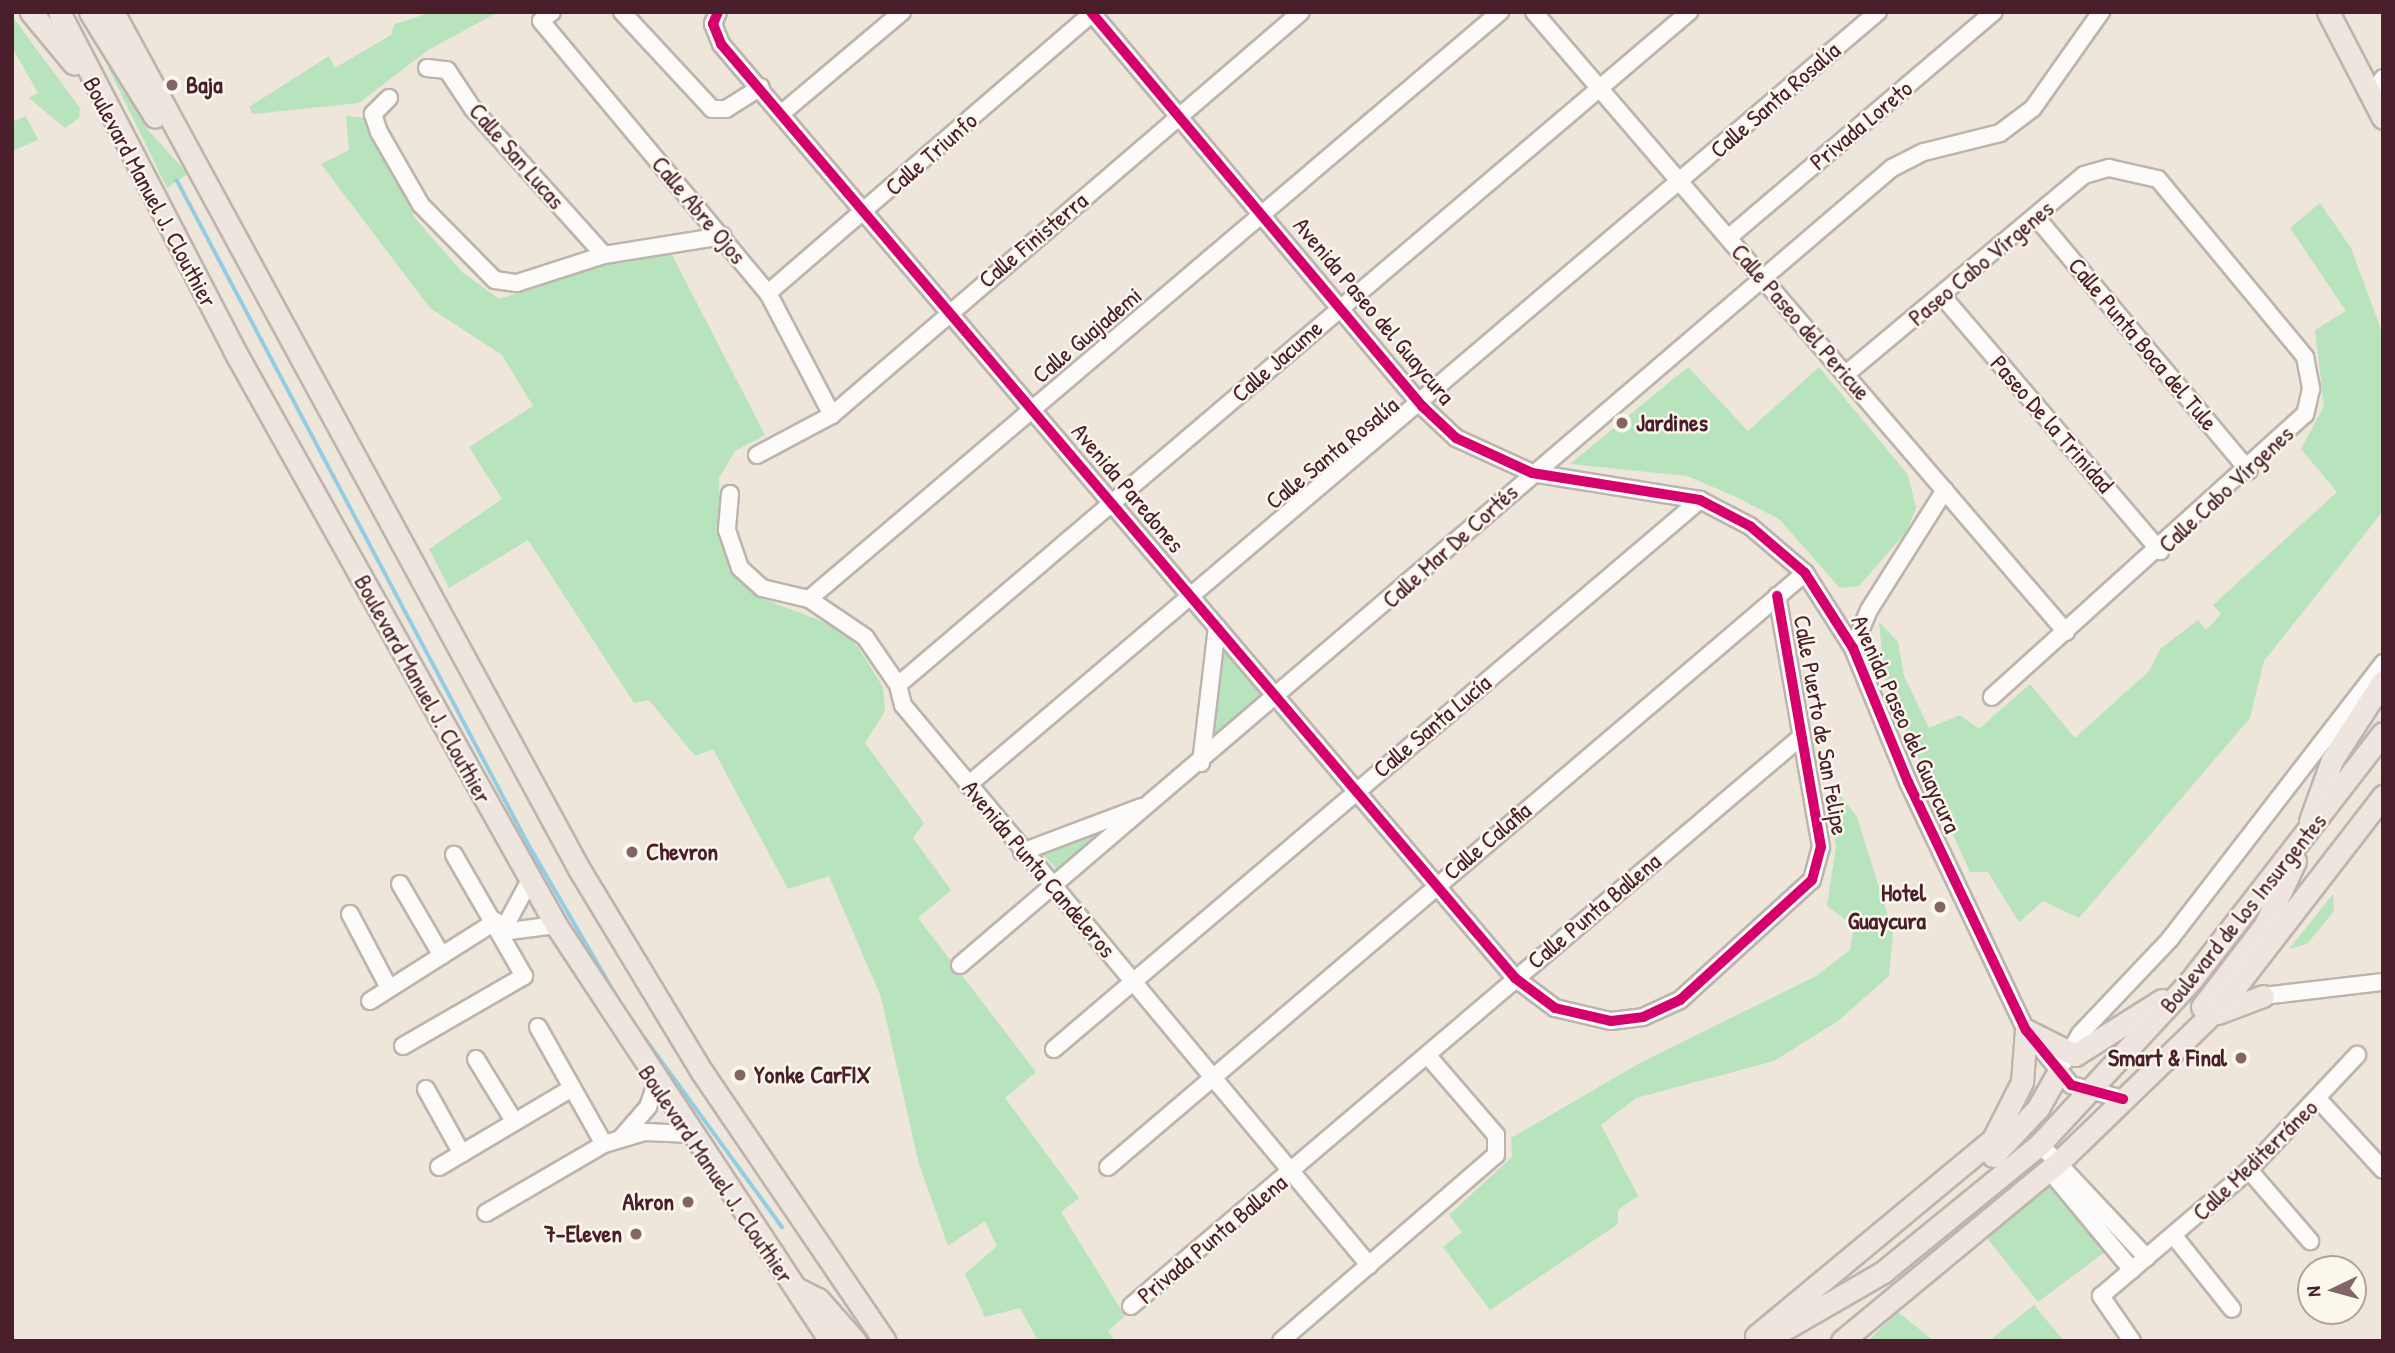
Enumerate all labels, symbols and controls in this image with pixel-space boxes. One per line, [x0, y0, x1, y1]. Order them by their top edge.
street label: Calle Santa Rosalía [1704, 36, 1846, 164]
place label: Baja [186, 71, 223, 99]
street label: Boulevard Manuel J. Clouthier [77, 72, 223, 312]
street label: Privada Loreto [1804, 74, 1918, 176]
marker: Baja [164, 77, 180, 93]
street label: Calle San Lucas [463, 97, 571, 215]
street label: Calle Triunfo [879, 106, 983, 202]
street label: Calle Abre Ojos [646, 150, 752, 270]
street label: Calle Finisterra [973, 186, 1093, 294]
street label: Paseo Cabo Vírgenes [1903, 194, 2059, 332]
street label: Avenida Paseo del Guaycura [1287, 212, 1461, 410]
street label: Calle Paseo del Pericue [1725, 238, 1877, 406]
street label: Calle Punta Boca del Tule [2062, 252, 2224, 436]
street label: Calle Guajademi [1026, 281, 1148, 389]
street label: Calle Jacume [1226, 314, 1328, 408]
street label: Paseo De la Trinidad [1984, 349, 2120, 499]
street label: Calle Santa Rosalía [1260, 391, 1404, 515]
place label: Jardines [1636, 409, 1708, 437]
marker: Jardines [1614, 415, 1630, 431]
street label: Avenida Paredones [1066, 418, 1190, 558]
street label: Calle Cabo Vírgenes [2153, 419, 2299, 559]
street label: Calle Mar De Cortés [1376, 478, 1524, 614]
street label: Boulevard Manuel J. Clouthier [348, 570, 498, 808]
street label: Avenida Paseo del Guaycura [1845, 611, 1967, 837]
street label: Calle Puerto de San Felipe [1787, 613, 1855, 837]
street label: Calle Santa Lucía [1367, 668, 1497, 784]
street label: Avenida Punta Candeleros [956, 774, 1122, 964]
street label: Calle Calafia [1437, 796, 1537, 886]
street label: Boulevard de los Insurgentes [2154, 807, 2332, 1019]
place label: Chevron [646, 838, 718, 866]
marker: Chevron [624, 844, 640, 860]
street label: Calle Punta Ballena [1522, 847, 1666, 975]
place label: Hotel Guaycura [1848, 879, 1926, 935]
marker: Hotel Guaycura [1932, 899, 1948, 915]
place label: Smart & Final [2108, 1044, 2227, 1072]
marker: Smart & Final [2233, 1050, 2249, 1066]
street label: Boulevard Manuel J. Clouthier [632, 1059, 800, 1289]
place label: Yonke CarFIX [754, 1061, 871, 1089]
marker: Yonke CarFIX [732, 1067, 748, 1083]
street label: Calle Mediterráneo [2187, 1093, 2323, 1227]
street label: Privada Punta Ballena [1131, 1168, 1293, 1310]
place label: Akron [623, 1188, 674, 1216]
marker: Akron [680, 1194, 696, 1210]
place label: 7-Eleven [544, 1220, 622, 1248]
marker: 7-Eleven [628, 1226, 644, 1242]
north arrow [2297, 1255, 2367, 1325]
text: N [2300, 1285, 2326, 1298]

